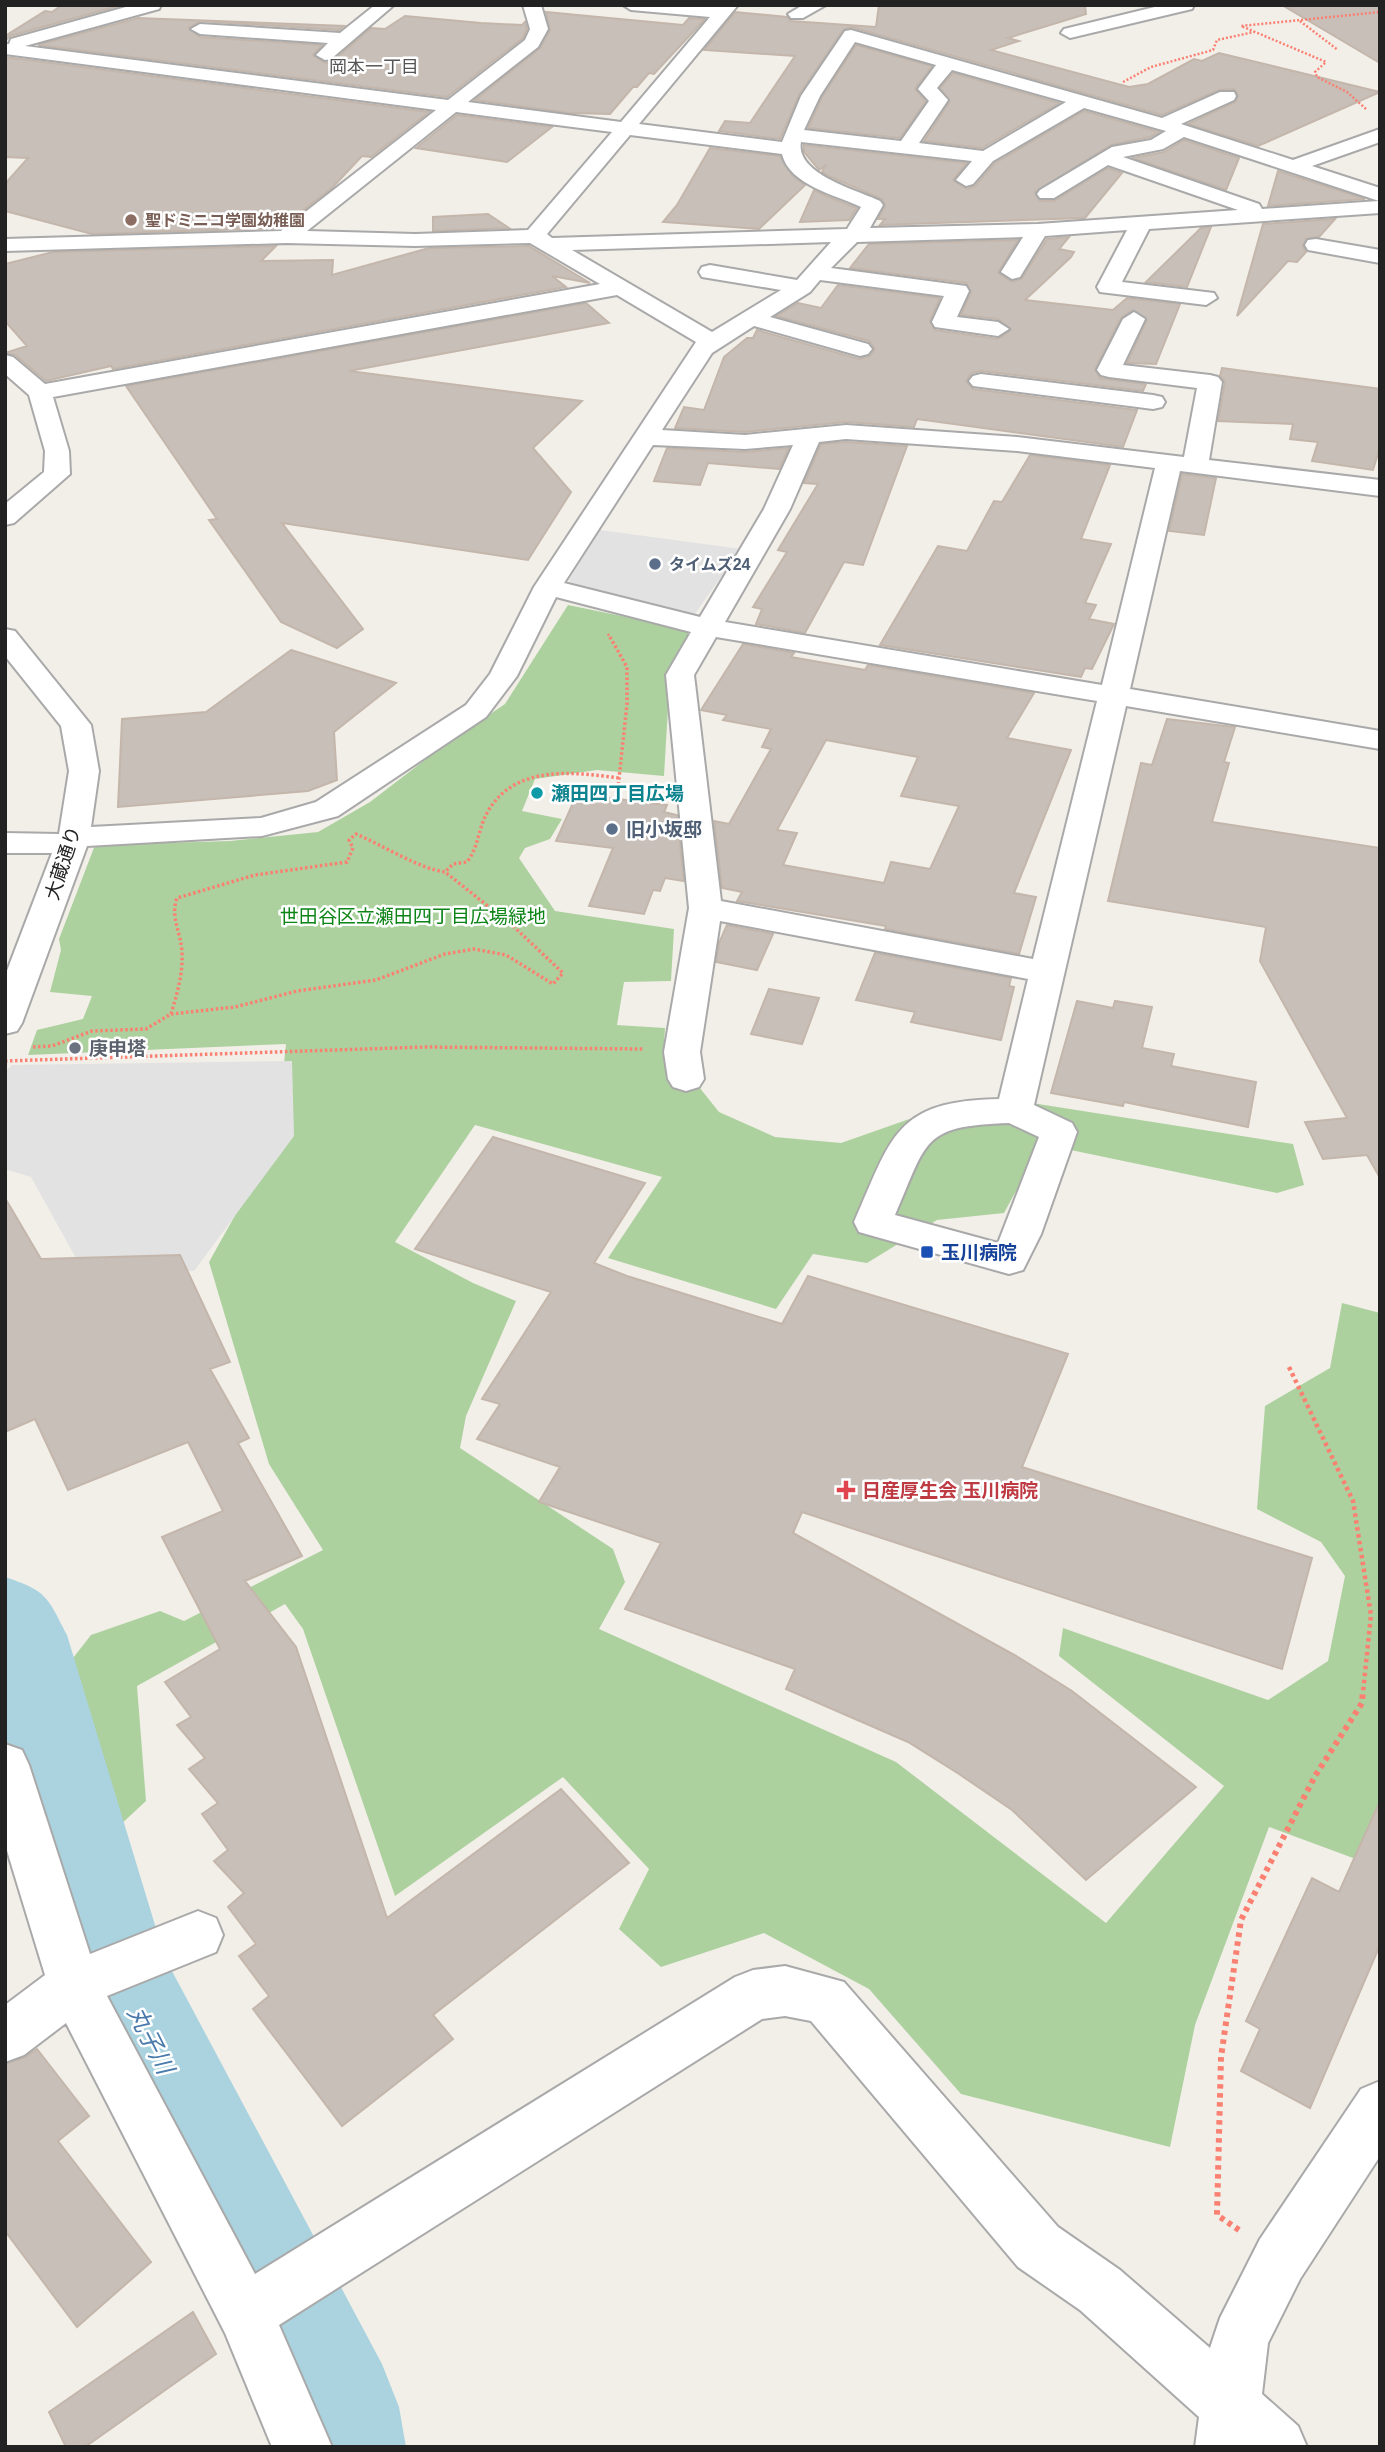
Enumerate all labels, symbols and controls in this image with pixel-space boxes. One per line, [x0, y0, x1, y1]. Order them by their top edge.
district label: 岡本一丁目 [329, 57, 419, 77]
marker: 聖ドミニコ学園幼稚園 [123, 212, 139, 228]
place label: 聖ドミニコ学園幼稚園 [145, 212, 305, 229]
marker: タイムズ24 [647, 556, 663, 572]
place label: タイムズ24 [669, 556, 751, 573]
place label: 瀬田四丁目広場 [551, 783, 684, 804]
marker: 瀬田四丁目広場 [529, 785, 545, 801]
place label: 旧小坂邸 [626, 819, 702, 840]
marker: 旧小坂邸 [604, 821, 620, 837]
street label: 大蔵通り [41, 824, 85, 902]
park label: 世田谷区立瀬田四丁目広場緑地 [280, 906, 546, 927]
place label: 庚申塔 [89, 1038, 146, 1059]
marker: 庚申塔 [67, 1040, 83, 1056]
place label: 玉川病院 [941, 1242, 1017, 1263]
marker: 玉川病院 [919, 1244, 935, 1260]
marker: 日産厚生会 玉川病院 [836, 1480, 856, 1500]
place label: 日産厚生会 玉川病院 [862, 1480, 1038, 1501]
water label: 丸子川 [123, 2002, 181, 2081]

